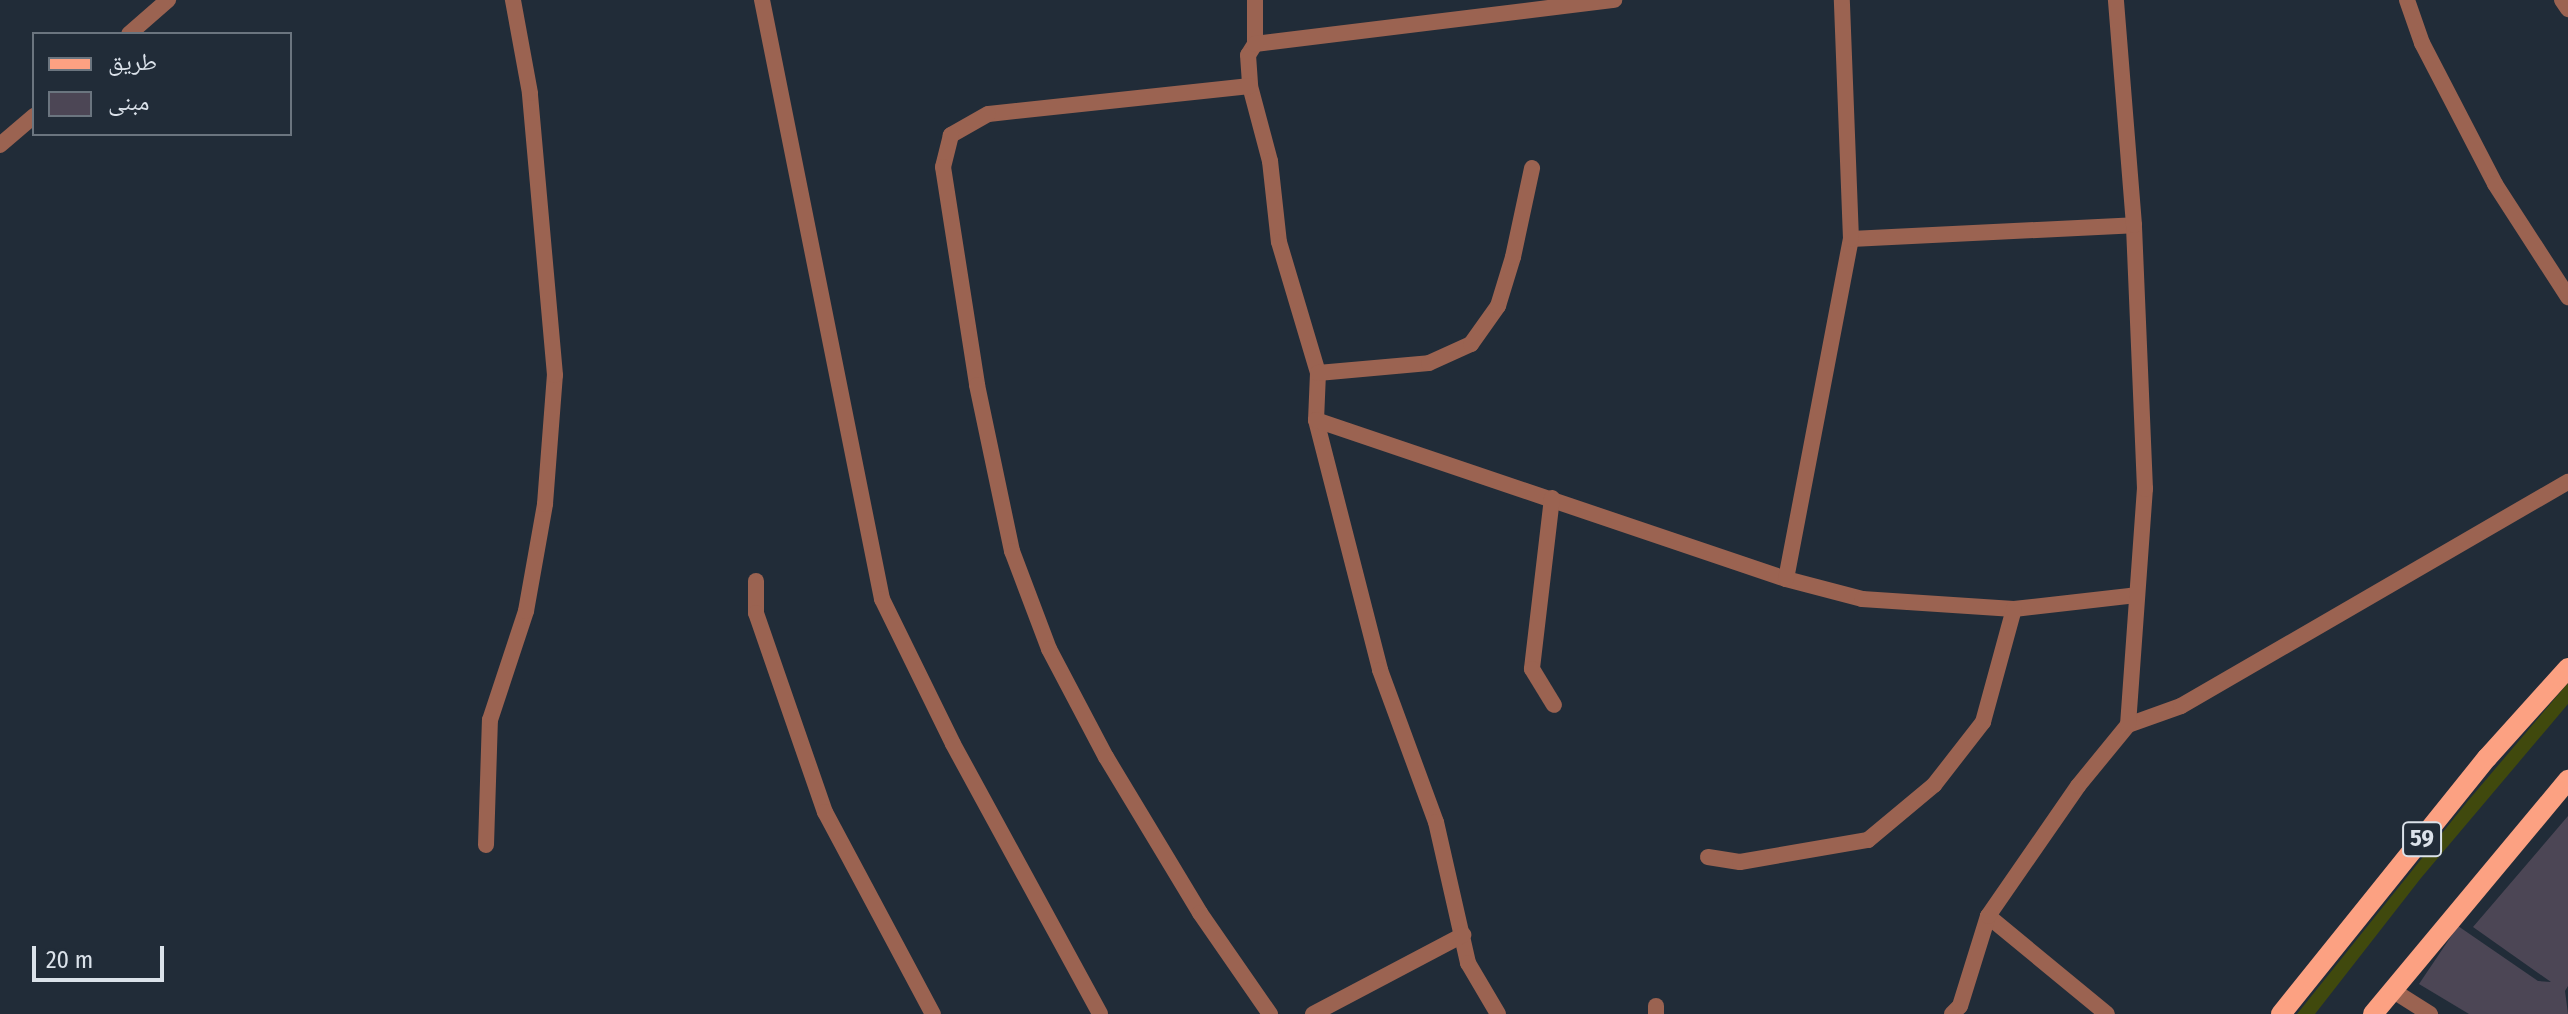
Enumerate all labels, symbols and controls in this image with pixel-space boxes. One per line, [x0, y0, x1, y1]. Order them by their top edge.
legend [32, 32, 292, 136]
text: طريق [108, 48, 157, 76]
text: مبنى [108, 88, 149, 116]
road number: 59 [2402, 819, 2442, 859]
scale bar [36, 930, 168, 980]
text: 20 m [46, 946, 93, 974]

